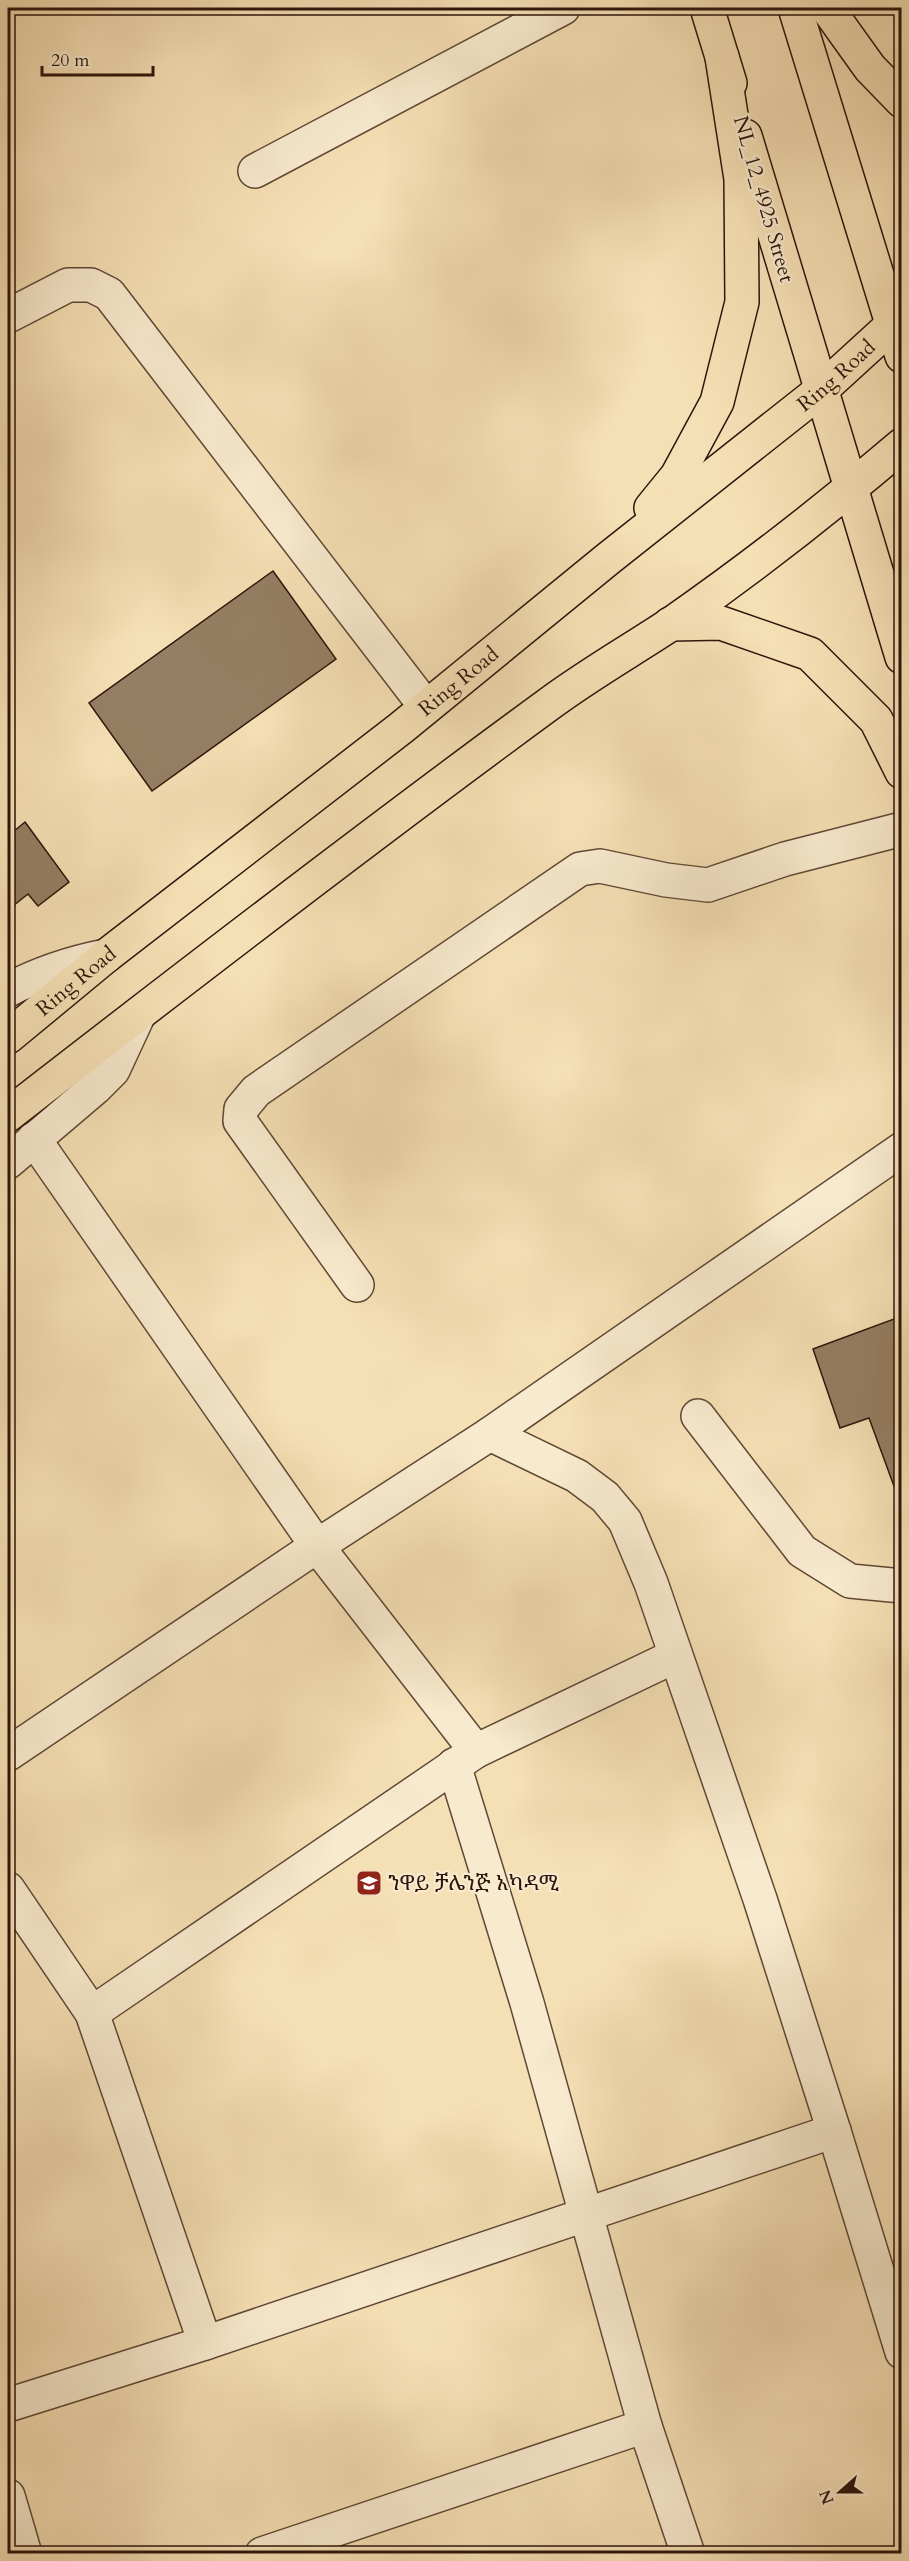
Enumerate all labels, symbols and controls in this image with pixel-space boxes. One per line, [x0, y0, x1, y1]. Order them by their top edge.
scale bar [42, 39, 153, 77]
text: 20 m [51, 48, 90, 73]
street label: NL_12_4925 Street [726, 112, 801, 286]
street label: Ring Road [791, 333, 882, 419]
street label: Ring Road [412, 640, 505, 723]
street label: Ring Road [30, 940, 122, 1023]
school or university icon: ንዋይ ቻሌንጅ አካዳሚ [354, 1868, 384, 1898]
place label: ንዋይ ቻሌንጅ አካዳሚ [388, 1869, 559, 1898]
north arrow [810, 2462, 870, 2522]
text: N [814, 2486, 840, 2507]

